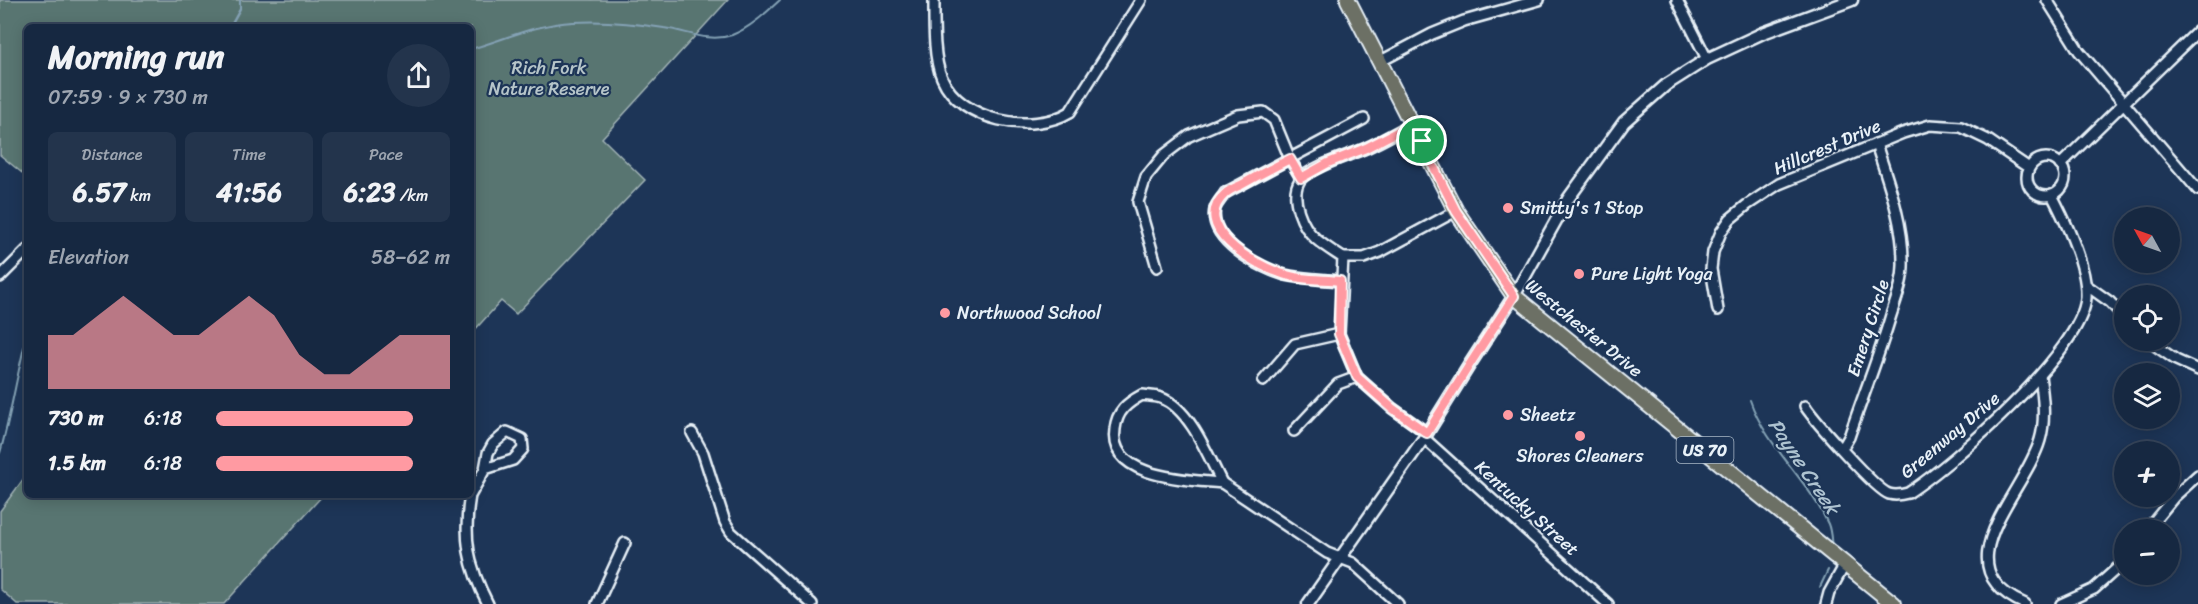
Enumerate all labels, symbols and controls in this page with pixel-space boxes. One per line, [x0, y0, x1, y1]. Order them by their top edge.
text: Morning run [48, 28, 224, 86]
button: share [387, 44, 450, 107]
park label: Rich Fork Nature Reserve [489, 52, 610, 105]
text: 07:59 · 9 × 730 m [48, 80, 208, 115]
street label: Hillcrest Drive [1768, 110, 1886, 184]
pin [1396, 115, 1447, 166]
icon: arrive [1405, 124, 1438, 157]
text: Distance [82, 140, 142, 169]
text: Time [232, 140, 266, 169]
text: Pace [369, 140, 403, 169]
text: 6.57 [73, 169, 126, 215]
text: 41:56 [216, 169, 282, 215]
text: 6:23 [344, 169, 396, 215]
text: km [126, 181, 151, 210]
text: /km [396, 181, 428, 210]
place label: Smitty's 1 Stop [1520, 192, 1644, 224]
marker: Smitty's 1 Stop [1501, 201, 1515, 215]
north arrow [2114, 207, 2180, 273]
map controls [2114, 207, 2180, 585]
text: Elevation [48, 240, 129, 275]
text: 58–62 m [371, 240, 450, 275]
place label: Pure Light Yoga [1591, 258, 1713, 290]
marker: Pure Light Yoga [1572, 267, 1586, 281]
street label: Westchester Drive [1518, 270, 1650, 386]
street label: Emery Circle [1837, 275, 1899, 381]
button: locate [2114, 285, 2180, 351]
place label: Northwood School [957, 297, 1102, 329]
marker: Northwood School [938, 306, 952, 320]
button: layers [2114, 363, 2180, 429]
street label: Greenway Drive [1893, 383, 2007, 487]
place label: Sheetz [1520, 399, 1576, 431]
text: 730 m [48, 401, 104, 436]
text: 6:18 [144, 401, 182, 436]
marker: Sheetz [1501, 408, 1515, 422]
water label: Payne Creek [1758, 411, 1850, 524]
marker: Shores Cleaners [1573, 429, 1587, 443]
road number: US 70 [1676, 437, 1734, 463]
place label: Shores Cleaners [1516, 440, 1644, 472]
button: + [2114, 441, 2180, 507]
text: 1.5 km [48, 446, 106, 481]
text: 6:18 [144, 446, 182, 481]
street label: Kentucky Street [1467, 452, 1587, 564]
button: − [2114, 519, 2180, 585]

